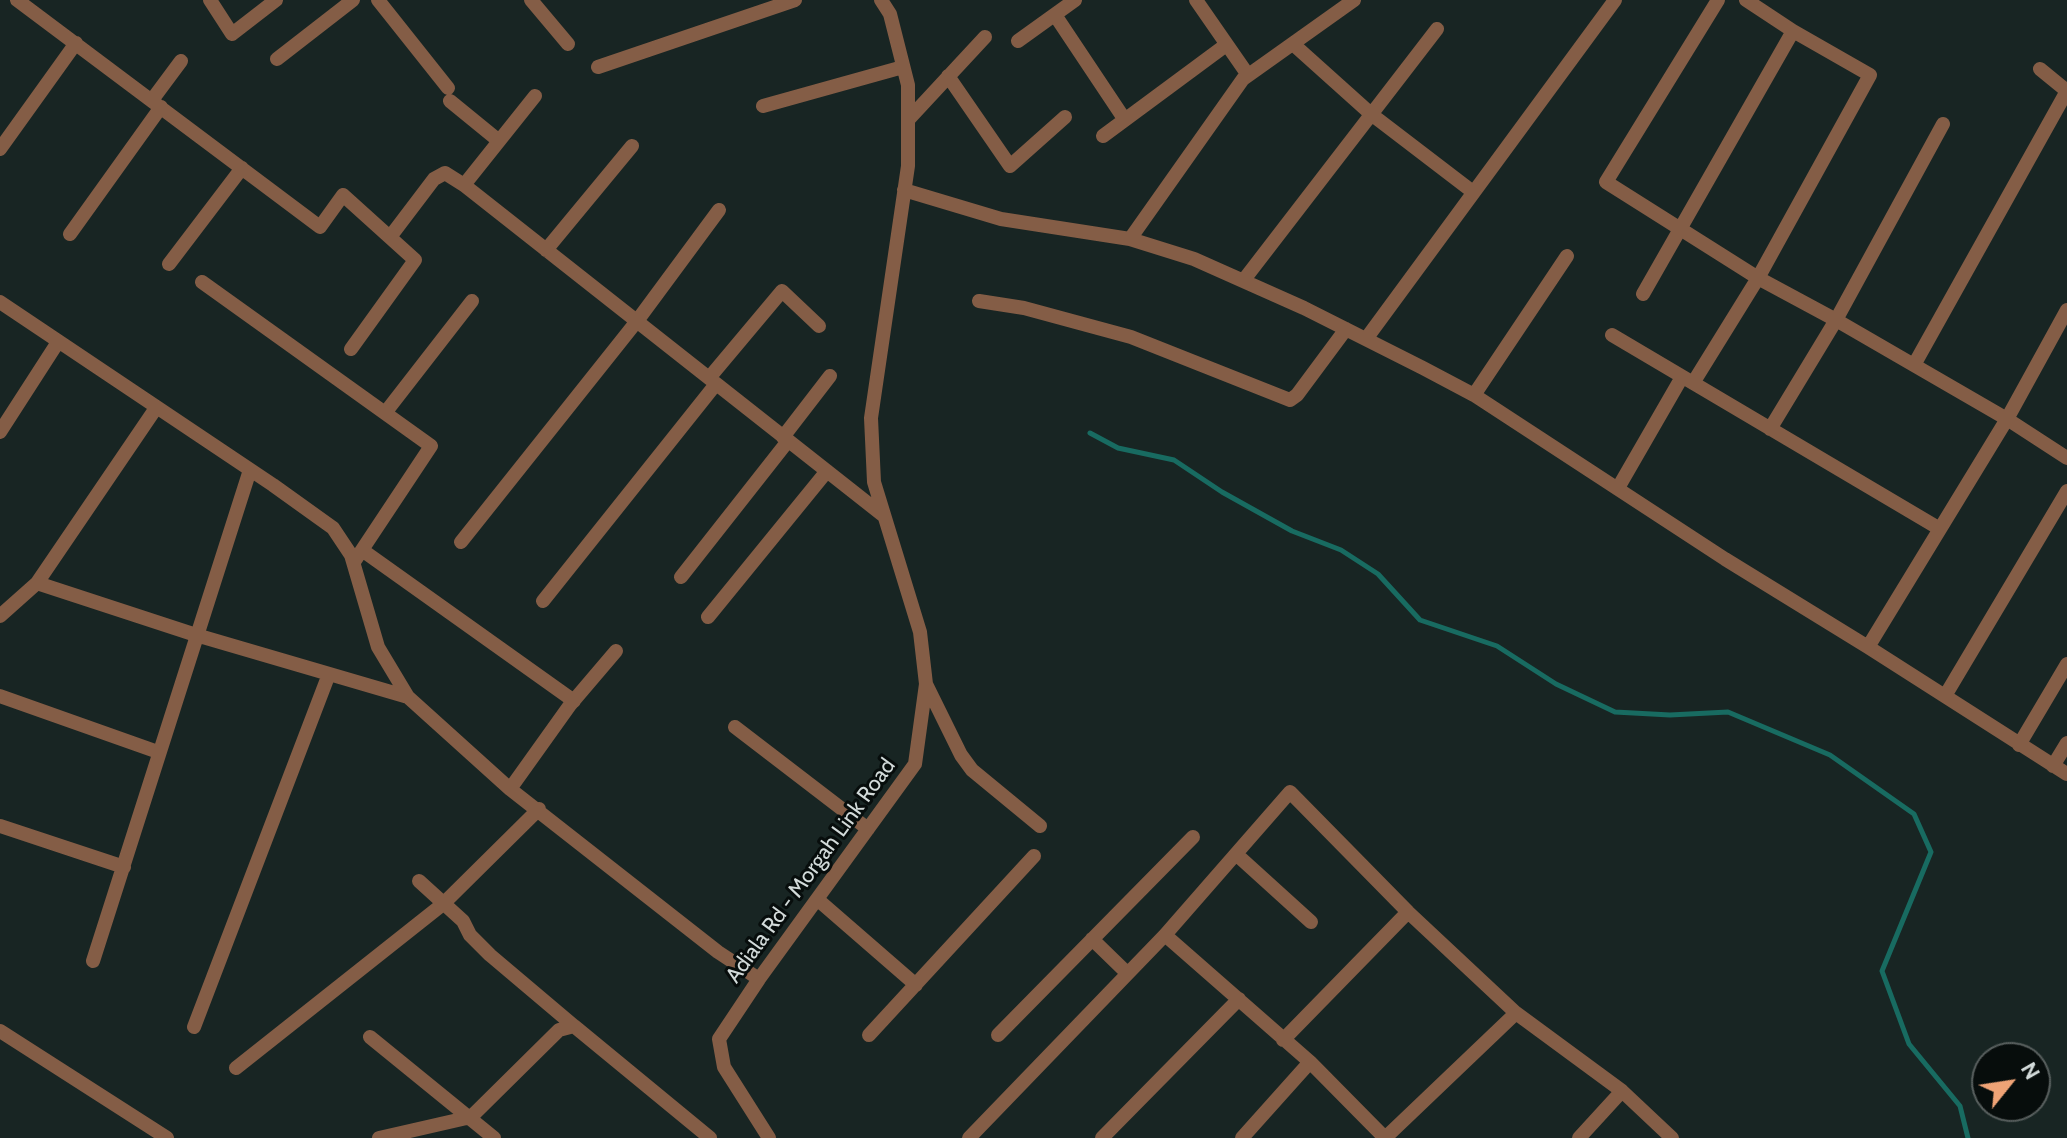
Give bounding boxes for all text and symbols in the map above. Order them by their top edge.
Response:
street label: Adiala Rd - Morgah Link Road [721,754,901,988]
north arrow [1971,1042,2051,1122]
text: N [2015,1057,2046,1084]

